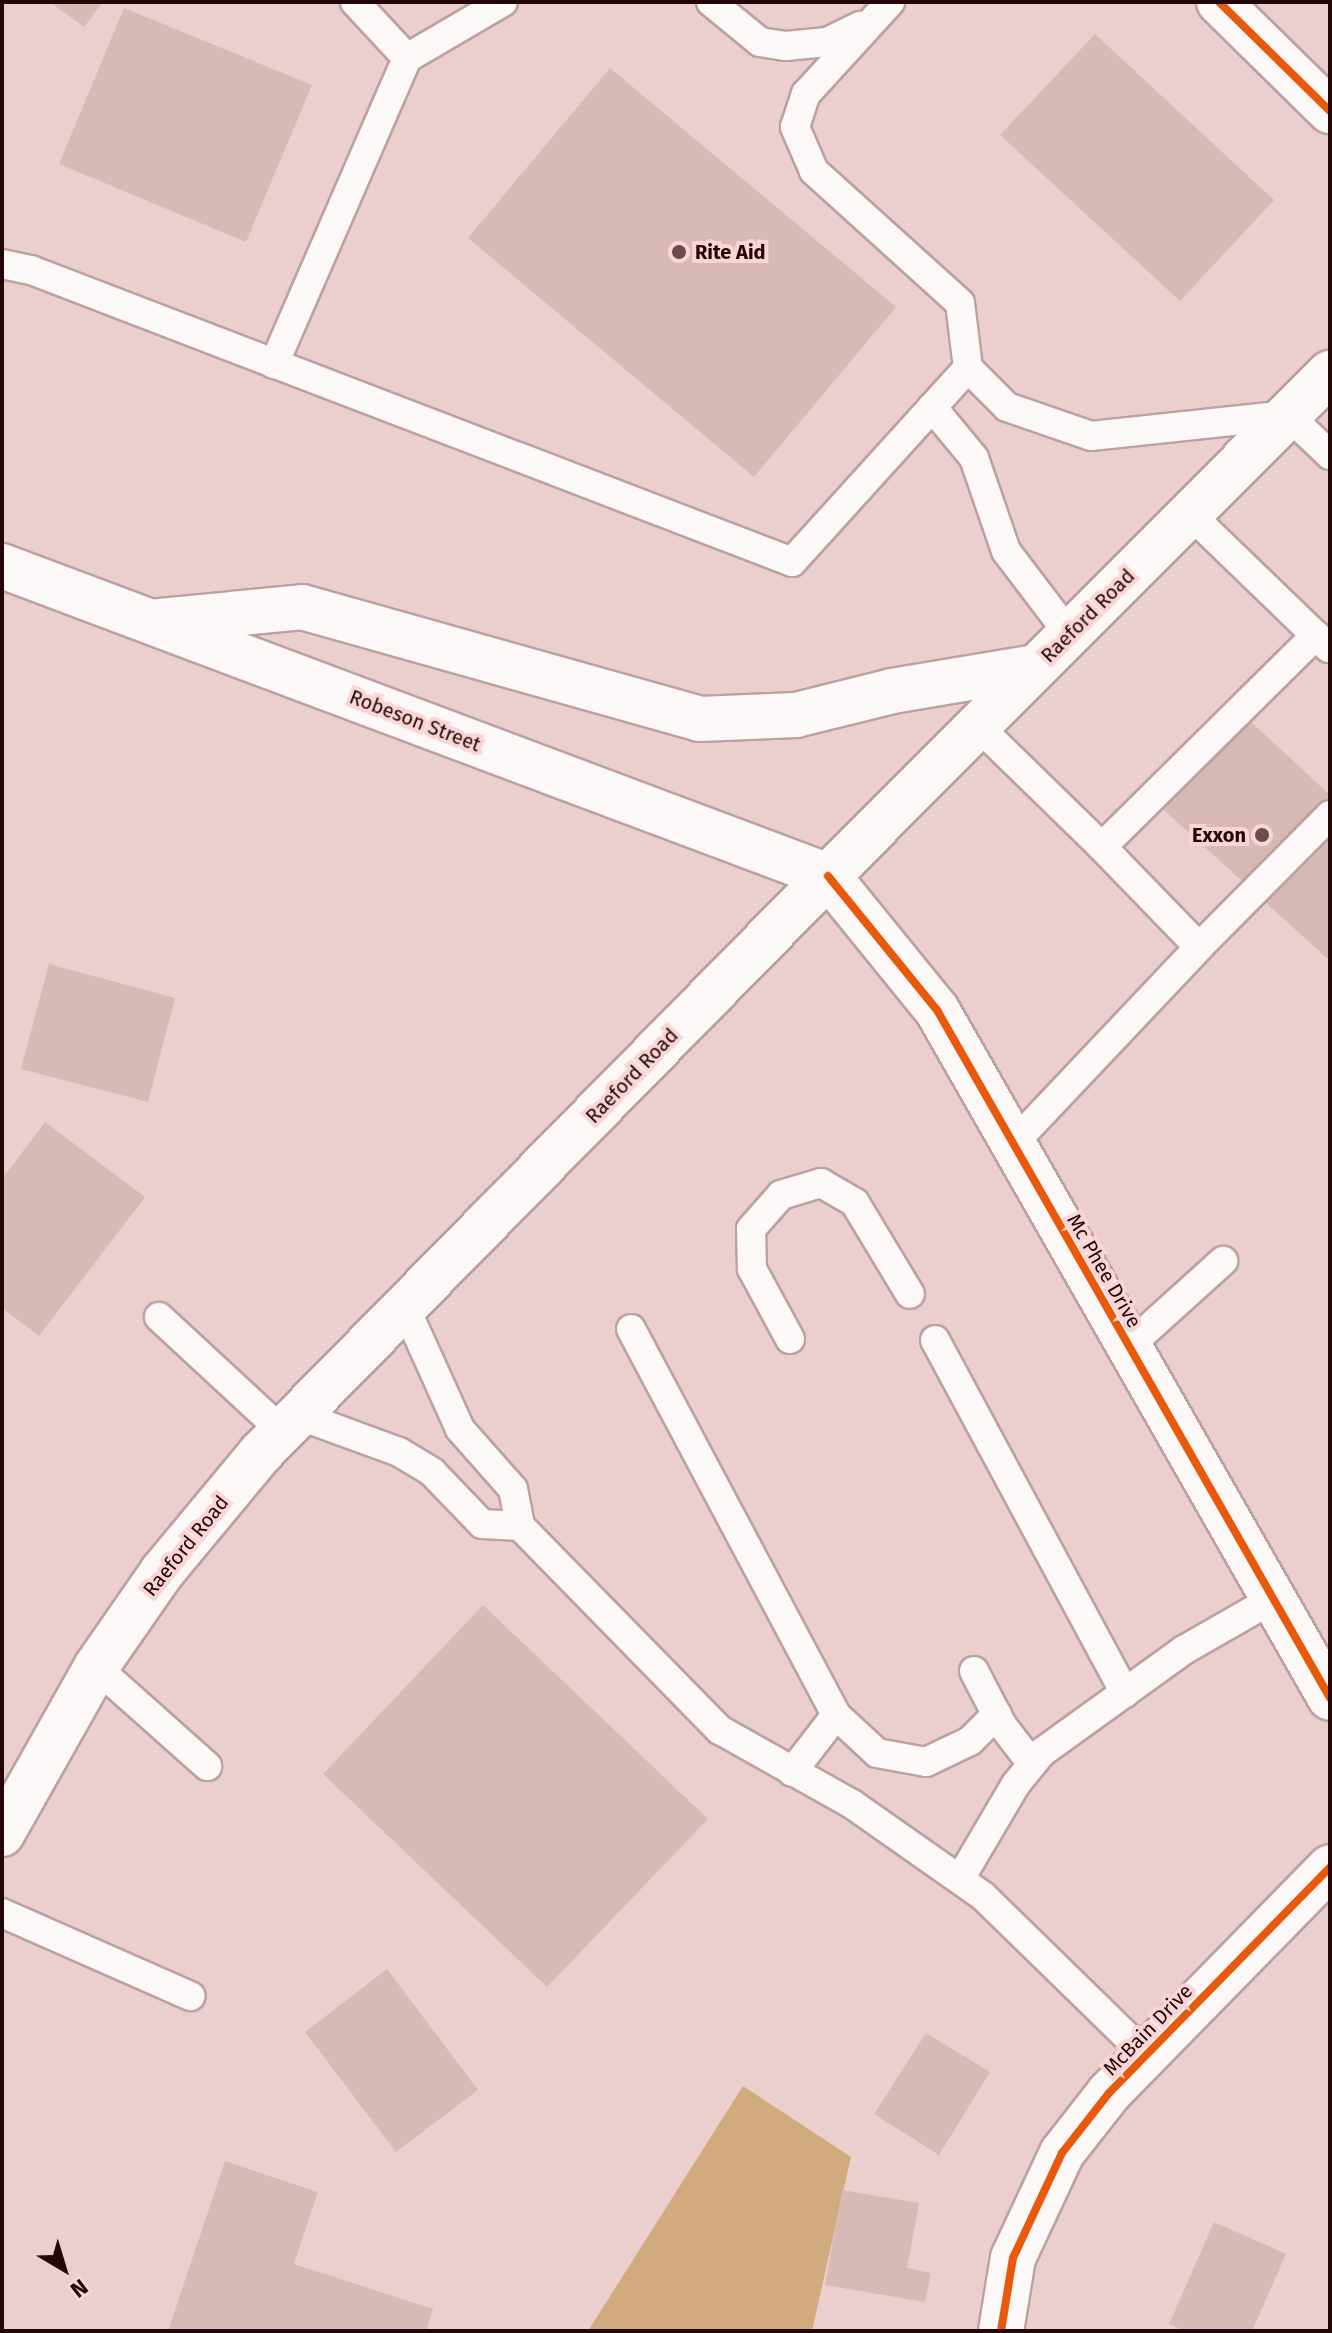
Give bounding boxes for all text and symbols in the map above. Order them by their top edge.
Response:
place label: Rite Aid [695,240,766,264]
marker: Rite Aid [670,243,688,261]
street label: Raeford Road [1036,564,1140,668]
street label: Robeson Street [346,685,484,757]
place label: Exxon [1192,823,1246,847]
marker: Exxon [1253,826,1271,844]
street label: Raeford Road [581,1024,683,1128]
street label: Mc Phee Drive [1062,1210,1146,1332]
street label: Raeford Road [138,1491,234,1601]
street label: McBain Drive [1098,1979,1198,2081]
north arrow [24,2229,104,2309]
text: N [65,2273,93,2303]

